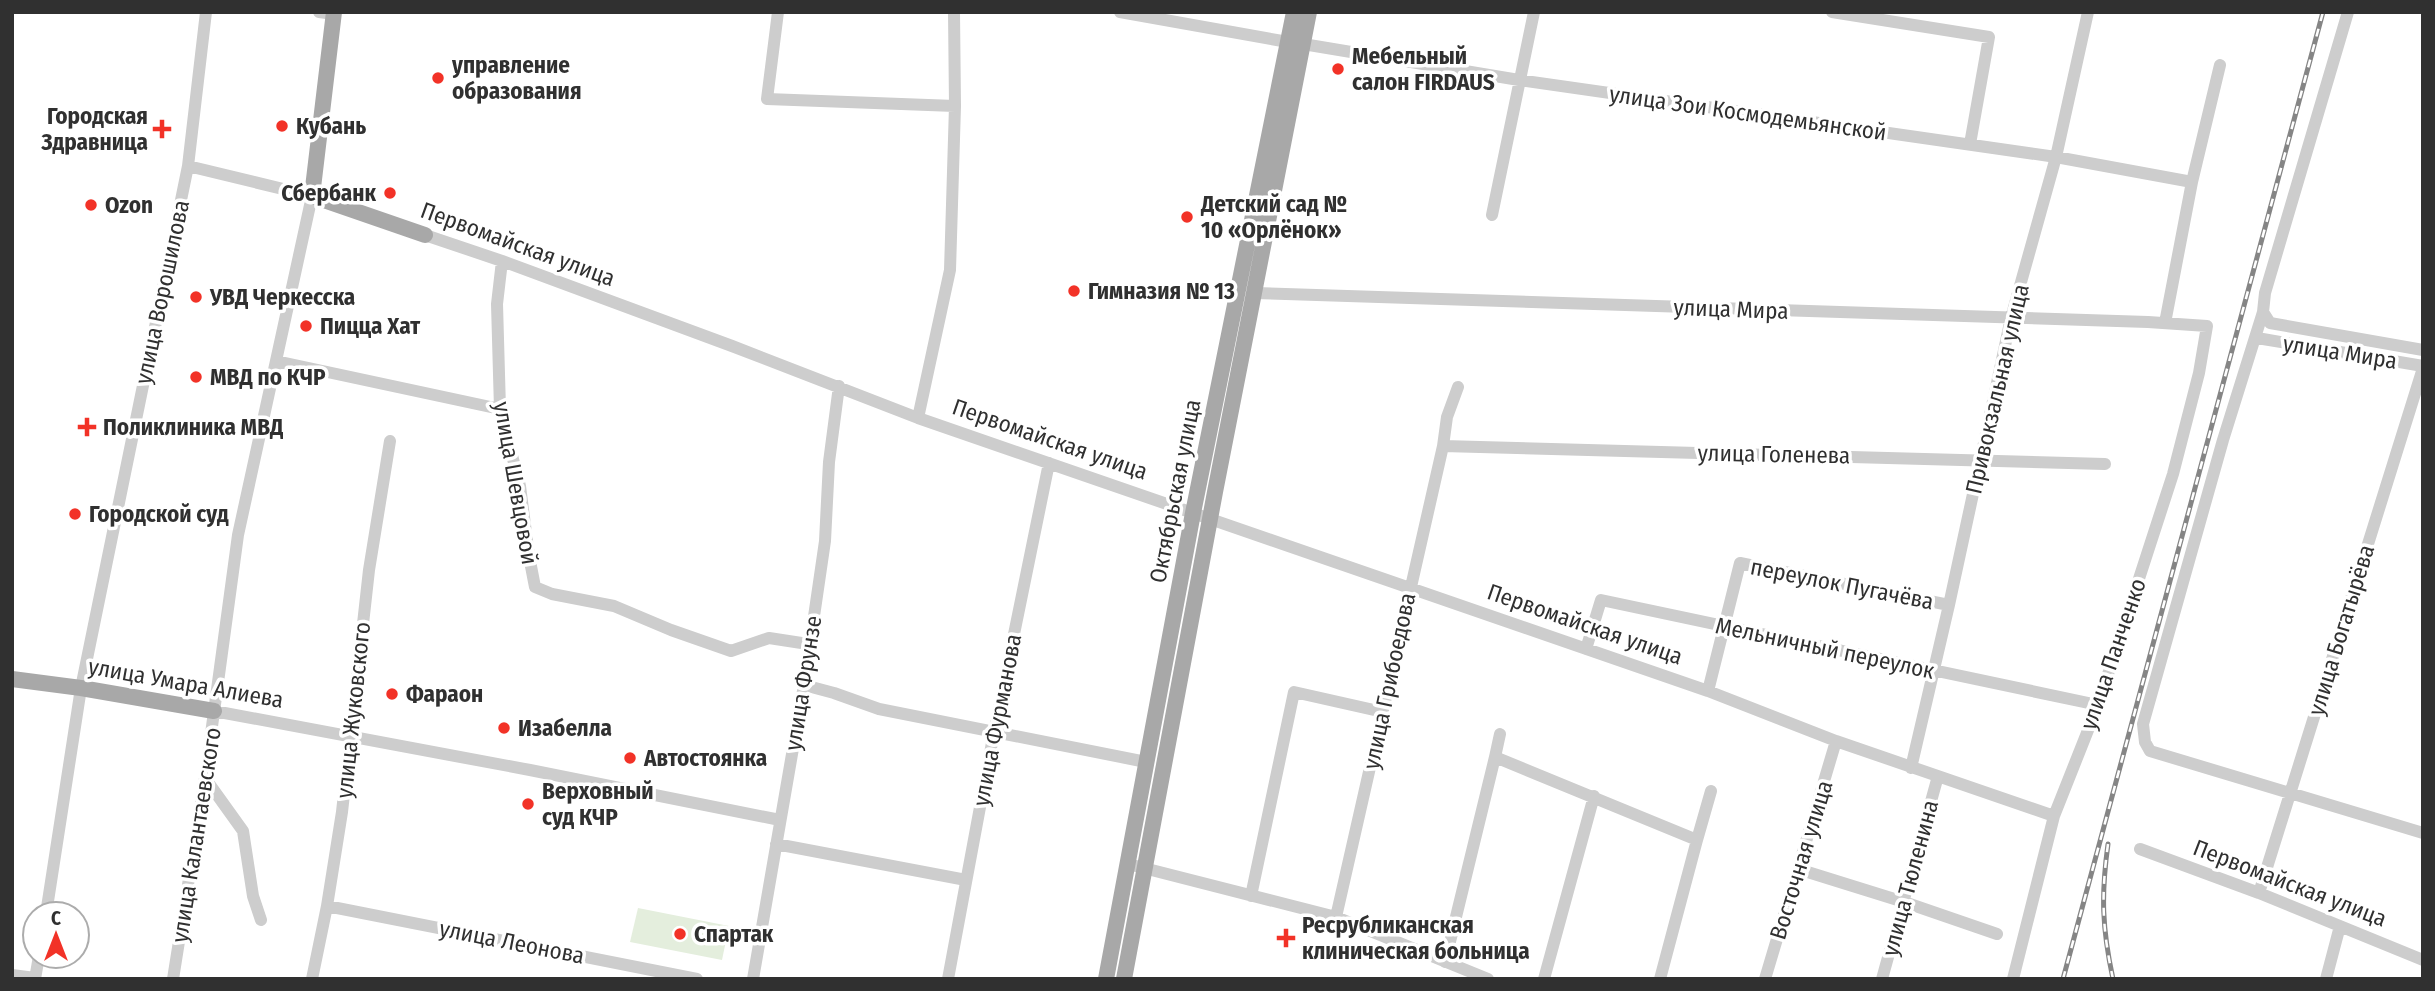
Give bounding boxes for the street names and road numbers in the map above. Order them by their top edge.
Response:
street label: улица Зои Космодемьянской [1608,80,1888,146]
street label: Первомайская улица [417,196,619,292]
street label: улица Ворошилова [129,197,195,387]
street label: Привокзальная улица [1959,281,2035,497]
street label: улица Мира [1673,293,1789,325]
street label: улица Мира [2281,329,2399,375]
street label: Первомайская улица [949,392,1151,486]
street label: Октябрьская улица [1143,397,1207,585]
street label: улица Шевцовой [488,399,544,567]
street label: улица Голенева [1697,439,1851,469]
street label: улица Богатырёва [2302,541,2380,719]
street label: переулок Пугачёва [1748,553,1936,615]
street label: улица Панченко [2074,575,2152,733]
street label: Первомайская улица [1484,577,1686,671]
street label: улица Грибоедова [1357,590,1421,772]
street label: Мельничный переулок [1713,611,1937,685]
street label: улица Фрунзе [779,614,827,752]
street label: улица Жуковского [330,620,376,800]
street label: улица Фурманова [967,632,1027,808]
street label: улица Умара Алиева [86,652,286,714]
street label: улица Калантаевского [165,725,227,945]
street label: Восточная улица [1764,777,1838,943]
street label: улица Тюленина [1876,797,1944,959]
street label: Первомайская улица [2189,833,2391,933]
street label: улица Леонова [437,914,587,970]

